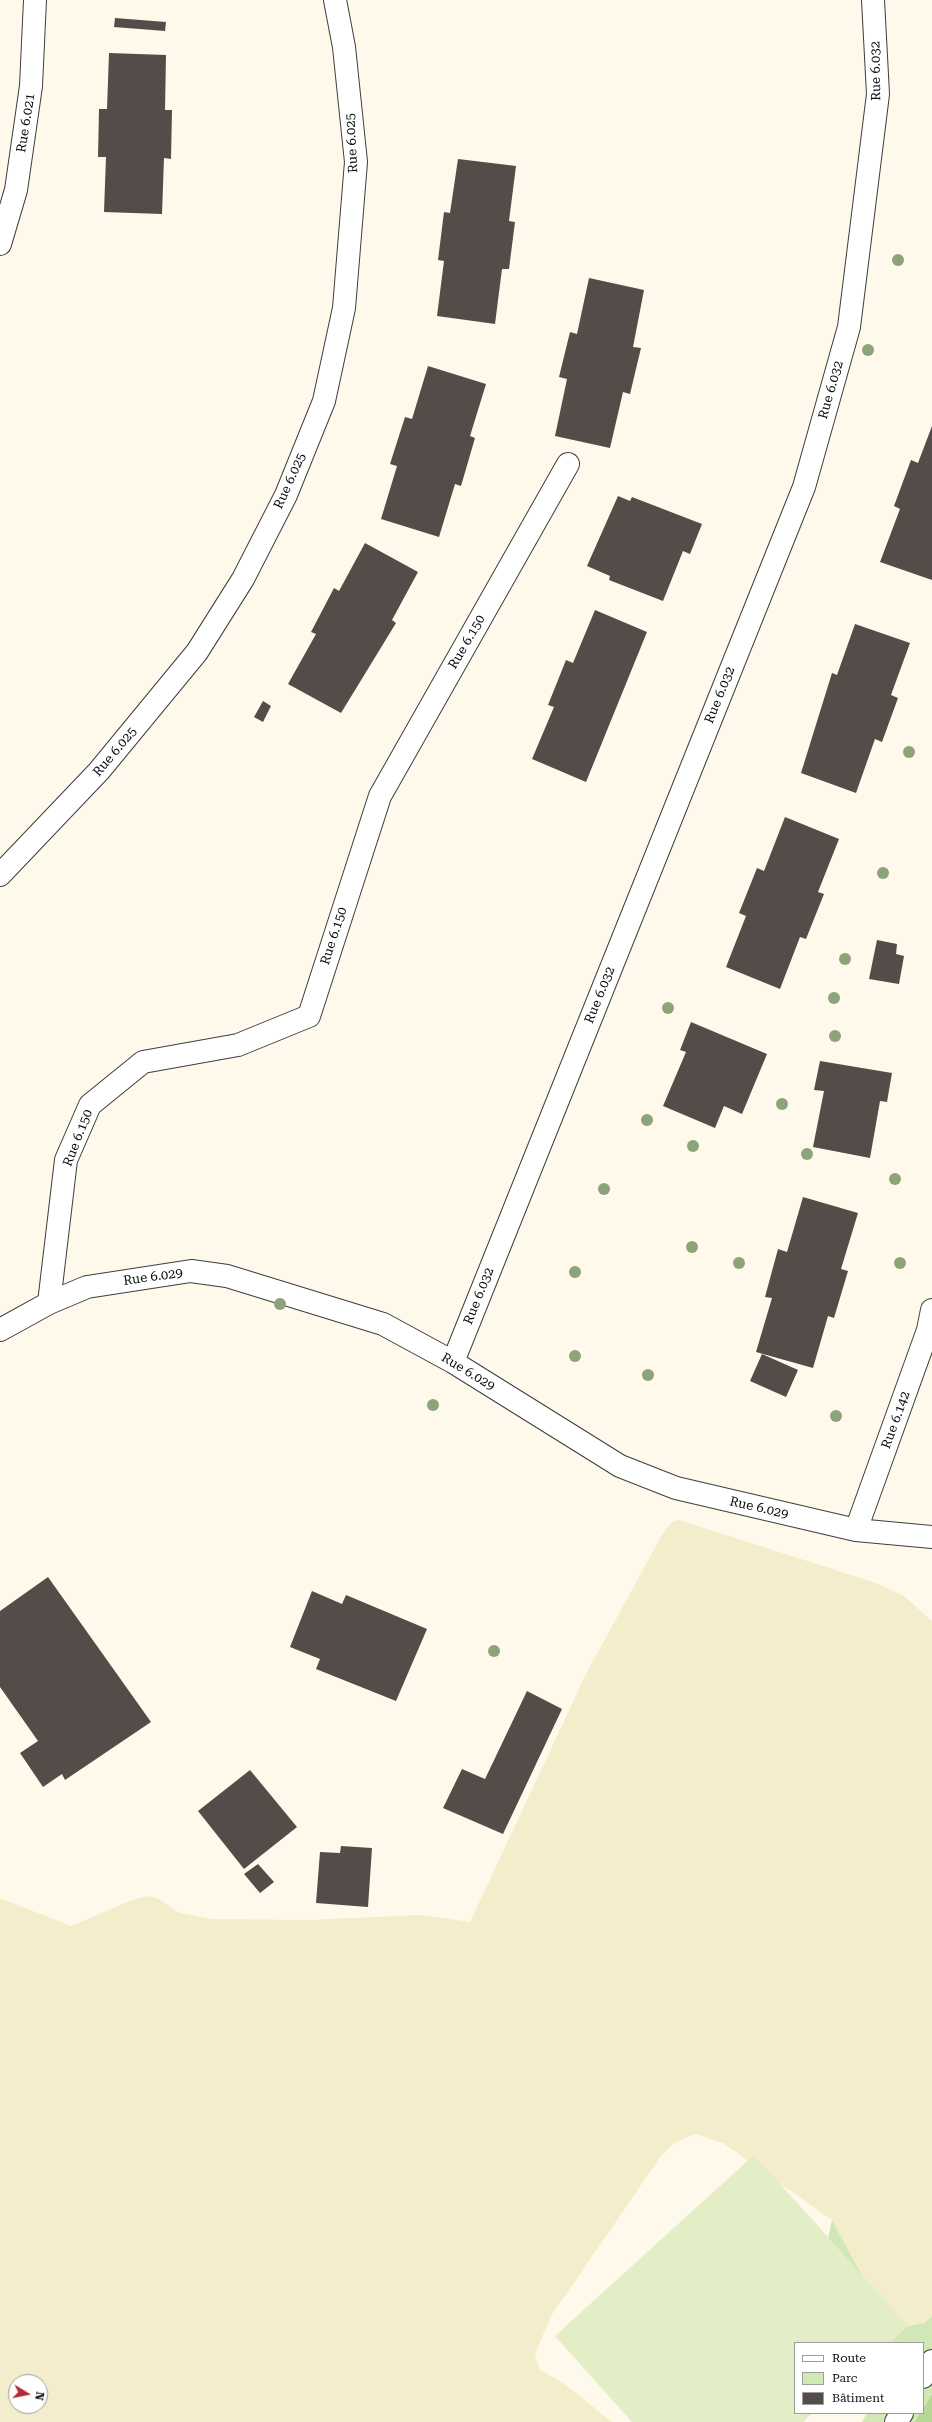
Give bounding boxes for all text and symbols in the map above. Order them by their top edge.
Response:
street label: Rue 6.032 [868,41,884,101]
street label: Rue 6.021 [14,92,38,154]
street label: Rue 6.025 [343,113,361,173]
street label: Rue 6.032 [815,359,847,421]
street label: Rue 6.025 [271,451,309,511]
street label: Rue 6.150 [445,612,489,672]
street label: Rue 6.032 [702,664,738,726]
street label: Rue 6.025 [90,724,140,780]
street label: Rue 6.150 [317,905,351,967]
street label: Rue 6.032 [582,964,618,1026]
street label: Rue 6.150 [60,1107,96,1169]
street label: Rue 6.029 [122,1265,184,1289]
street label: Rue 6.032 [461,1265,497,1327]
street label: Rue 6.029 [438,1350,498,1394]
street label: Rue 6.142 [878,1389,914,1451]
street label: Rue 6.029 [728,1494,790,1522]
legend [794,2342,924,2414]
text: Route [832,2351,866,2365]
text: Parc [832,2371,857,2385]
north arrow [8,2374,48,2414]
text: N [32,2391,46,2401]
text: Bâtiment [832,2391,884,2405]

